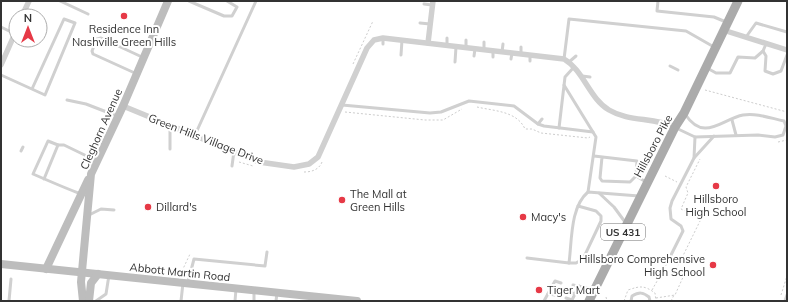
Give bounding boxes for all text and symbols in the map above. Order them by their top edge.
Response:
north arrow [8,8,48,48]
text: N [24,11,32,25]
marker: Residence Inn Nashville Green Hills [119,11,129,21]
place label: Residence Inn Nashville Green Hills [72,22,176,49]
street label: Cleghorn Avenue [77,86,125,172]
street label: Green Hills Village Drive [147,111,265,167]
street label: Hillsboro Pike [631,112,675,180]
marker: Hillsboro High School [711,181,721,191]
place label: The Mall at Green Hills [350,187,407,214]
place label: Hillsboro High School [686,192,746,219]
marker: The Mall at Green Hills [337,195,347,205]
place label: Dillard's [156,200,197,214]
marker: Dillard's [143,202,153,212]
place label: Macy's [531,210,566,224]
marker: Macy's [518,212,528,222]
road number: US 431 [601,224,645,240]
place label: Hillsboro Comprehensive High School [579,252,705,279]
street label: Abbott Martin Road [129,260,231,284]
marker: Hillsboro Comprehensive High School [708,260,718,270]
place label: Tiger Mart [547,283,600,297]
marker: Tiger Mart [534,285,544,295]

